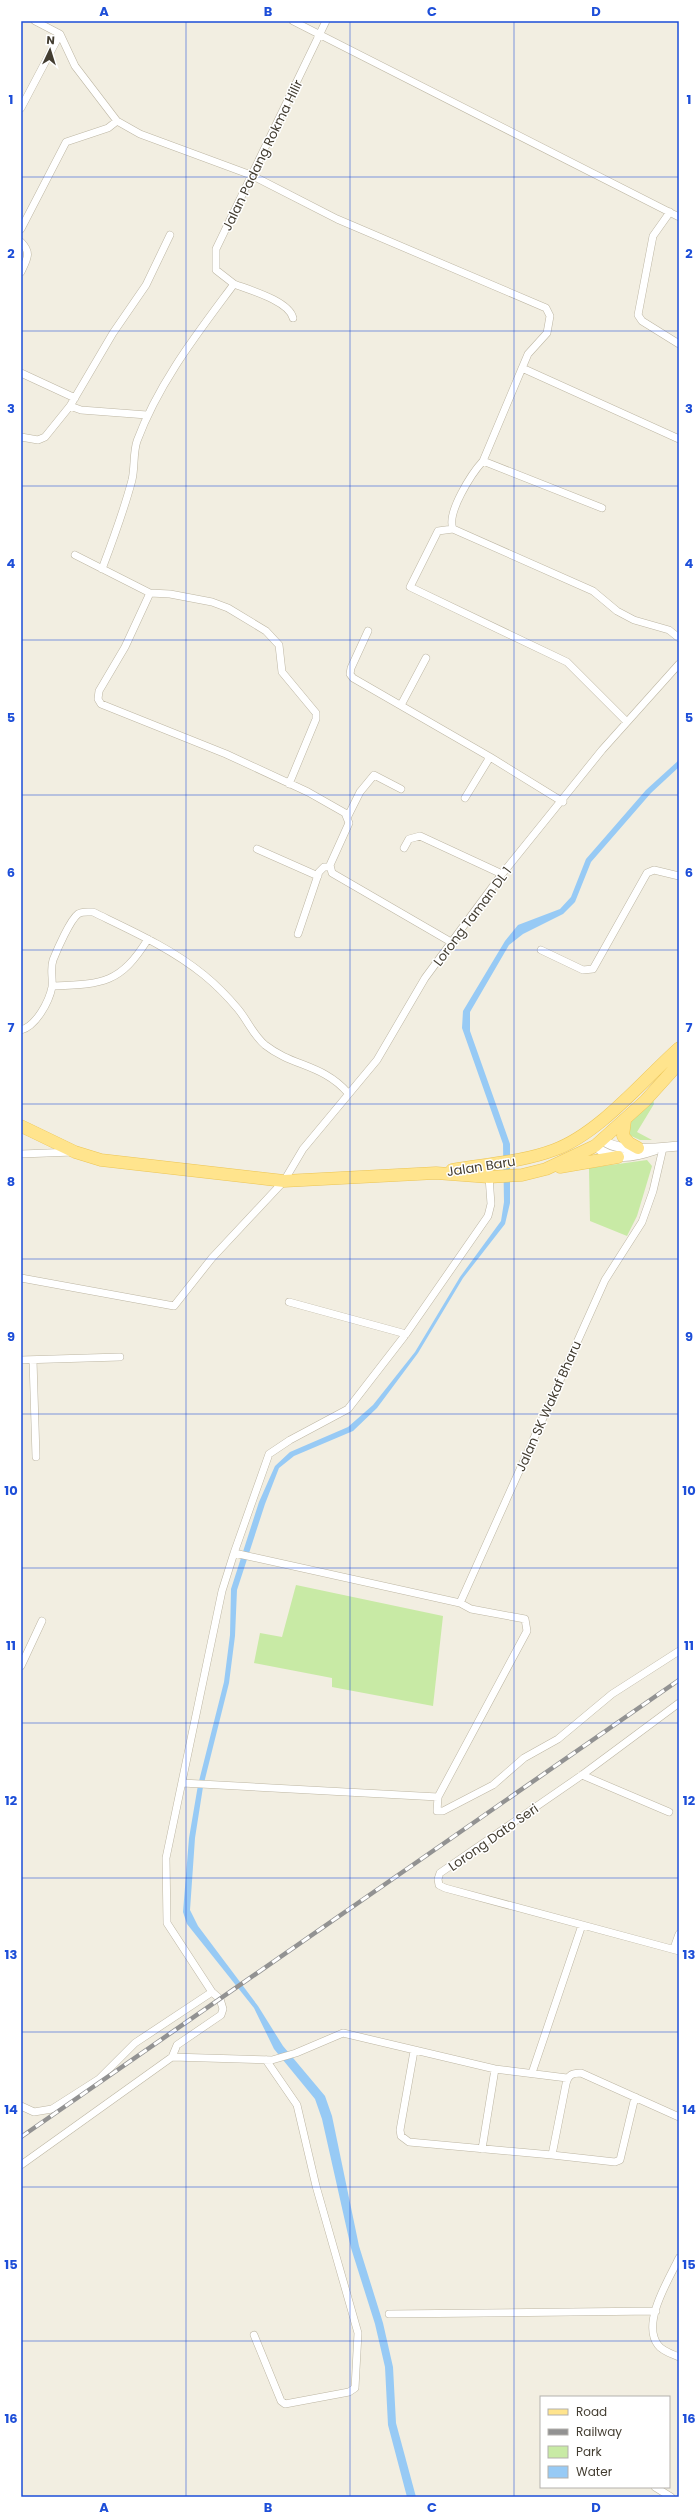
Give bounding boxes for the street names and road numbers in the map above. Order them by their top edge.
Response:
street label: Jalan Padang Rokma Hilir [218,76,307,234]
street label: Lorong Taman DL 1 [429,863,516,970]
street label: Jalan Baru [445,1152,517,1181]
street label: Jalan SK Wakaf Bharu [511,1338,586,1475]
street label: Lorong Dato Seri [444,1799,542,1876]

